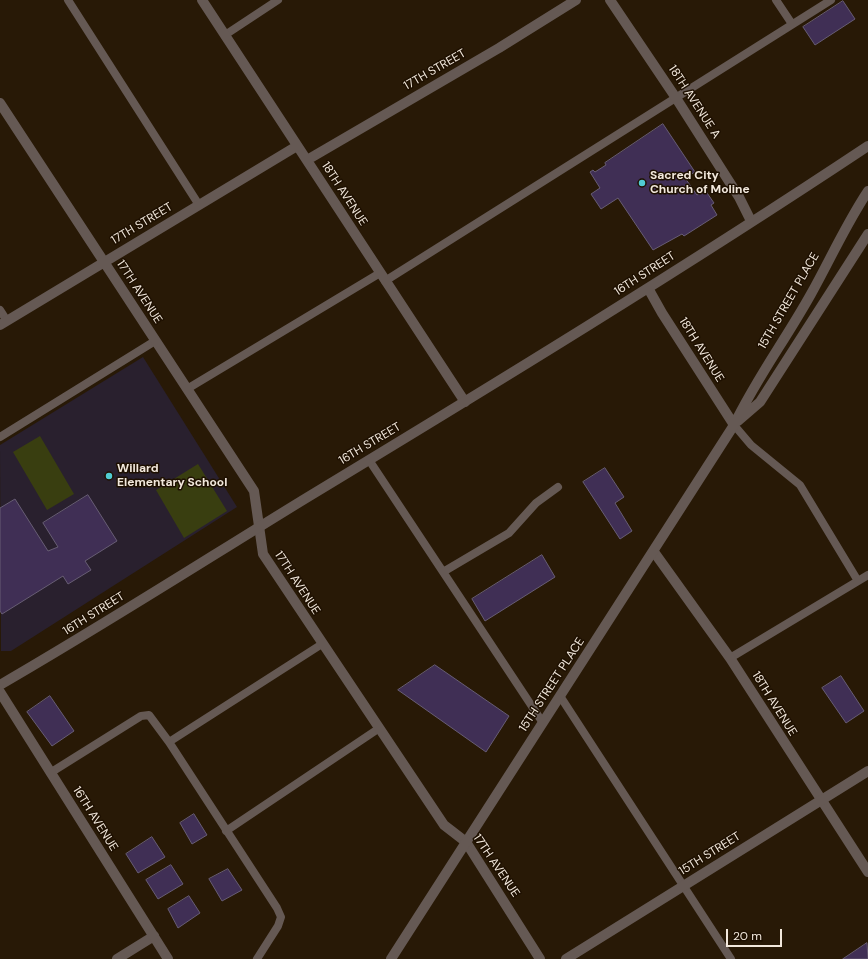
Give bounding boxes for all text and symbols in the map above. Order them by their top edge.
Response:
street label: 17TH STREET [401,46,469,94]
street label: 18TH AVENUE A [665,63,723,141]
street label: 18TH AVENUE [318,159,370,229]
place label: Sacred City Church of Moline [650,169,750,197]
marker: Sacred City Church of Moline [637,178,647,188]
street label: 17TH STREET [109,200,175,248]
street label: 16TH STREET [612,249,678,299]
street label: 15TH STREET PLACE [755,250,823,352]
street label: 17TH AVENUE [113,258,165,326]
street label: 18TH AVENUE [675,315,727,385]
street label: 16TH STREET [336,420,404,468]
place label: Willard Elementary School [117,462,227,490]
marker: Willard Elementary School [104,471,114,481]
street label: 17TH AVENUE [271,549,323,617]
street label: 16TH STREET [61,589,127,639]
street label: 15TH STREET PLACE [516,635,588,735]
street label: 18TH AVENUE [748,669,800,739]
street label: 16TH AVENUE [69,784,121,854]
street label: 15TH STREET [677,829,743,879]
street label: 17TH AVENUE [470,832,522,900]
scale bar [728,921,784,947]
text: 20 m [733,928,762,944]

